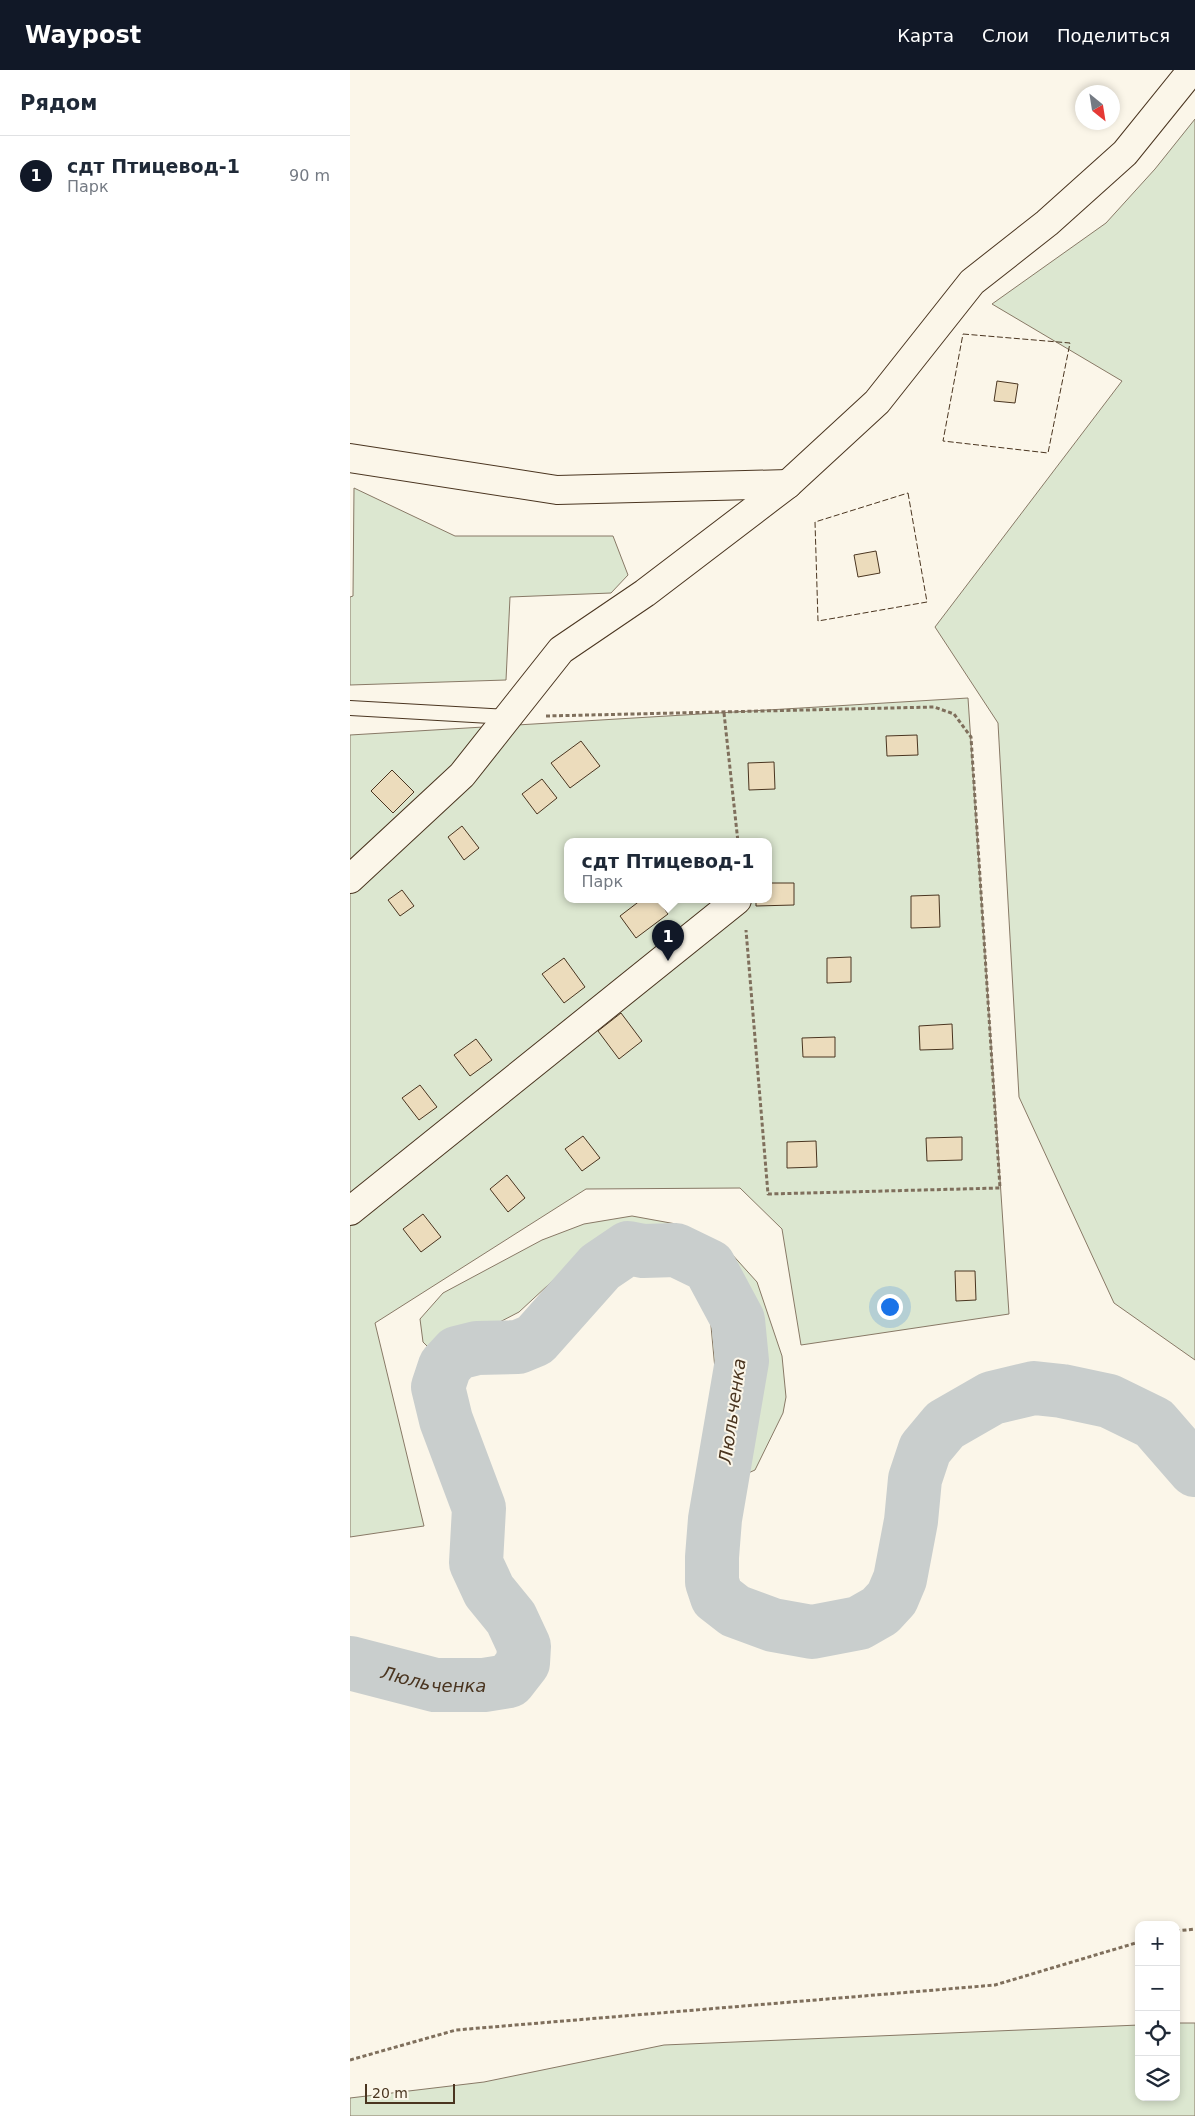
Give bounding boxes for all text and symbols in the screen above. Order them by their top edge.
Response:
text: Waypost [25,21,141,49]
text: Карта [897,25,954,46]
text: Слои [982,25,1029,46]
text: Поделиться [1057,25,1170,46]
north arrow [1075,85,1120,130]
text: Рядом [20,91,97,115]
text: сдт Птицевод-1 [67,155,240,177]
text: 1 [30,166,42,185]
text: 90 m [289,166,330,185]
text: Парк [67,177,109,196]
popup [564,838,772,903]
text: сдт Птицевод-1 [582,850,754,872]
text: Парк [582,872,623,891]
pin: 1 [652,920,684,961]
your location [877,1294,903,1320]
water label: Люльченка [714,1357,750,1466]
water label: Люльченка [378,1661,486,1696]
map controls [1135,1921,1180,2101]
button: + [1135,1921,1180,1966]
button: − [1135,1966,1180,2011]
button: locate [1135,2011,1180,2056]
button: layers [1135,2056,1180,2101]
scale bar [365,2081,455,2104]
text: 20 m [372,2085,408,2101]

